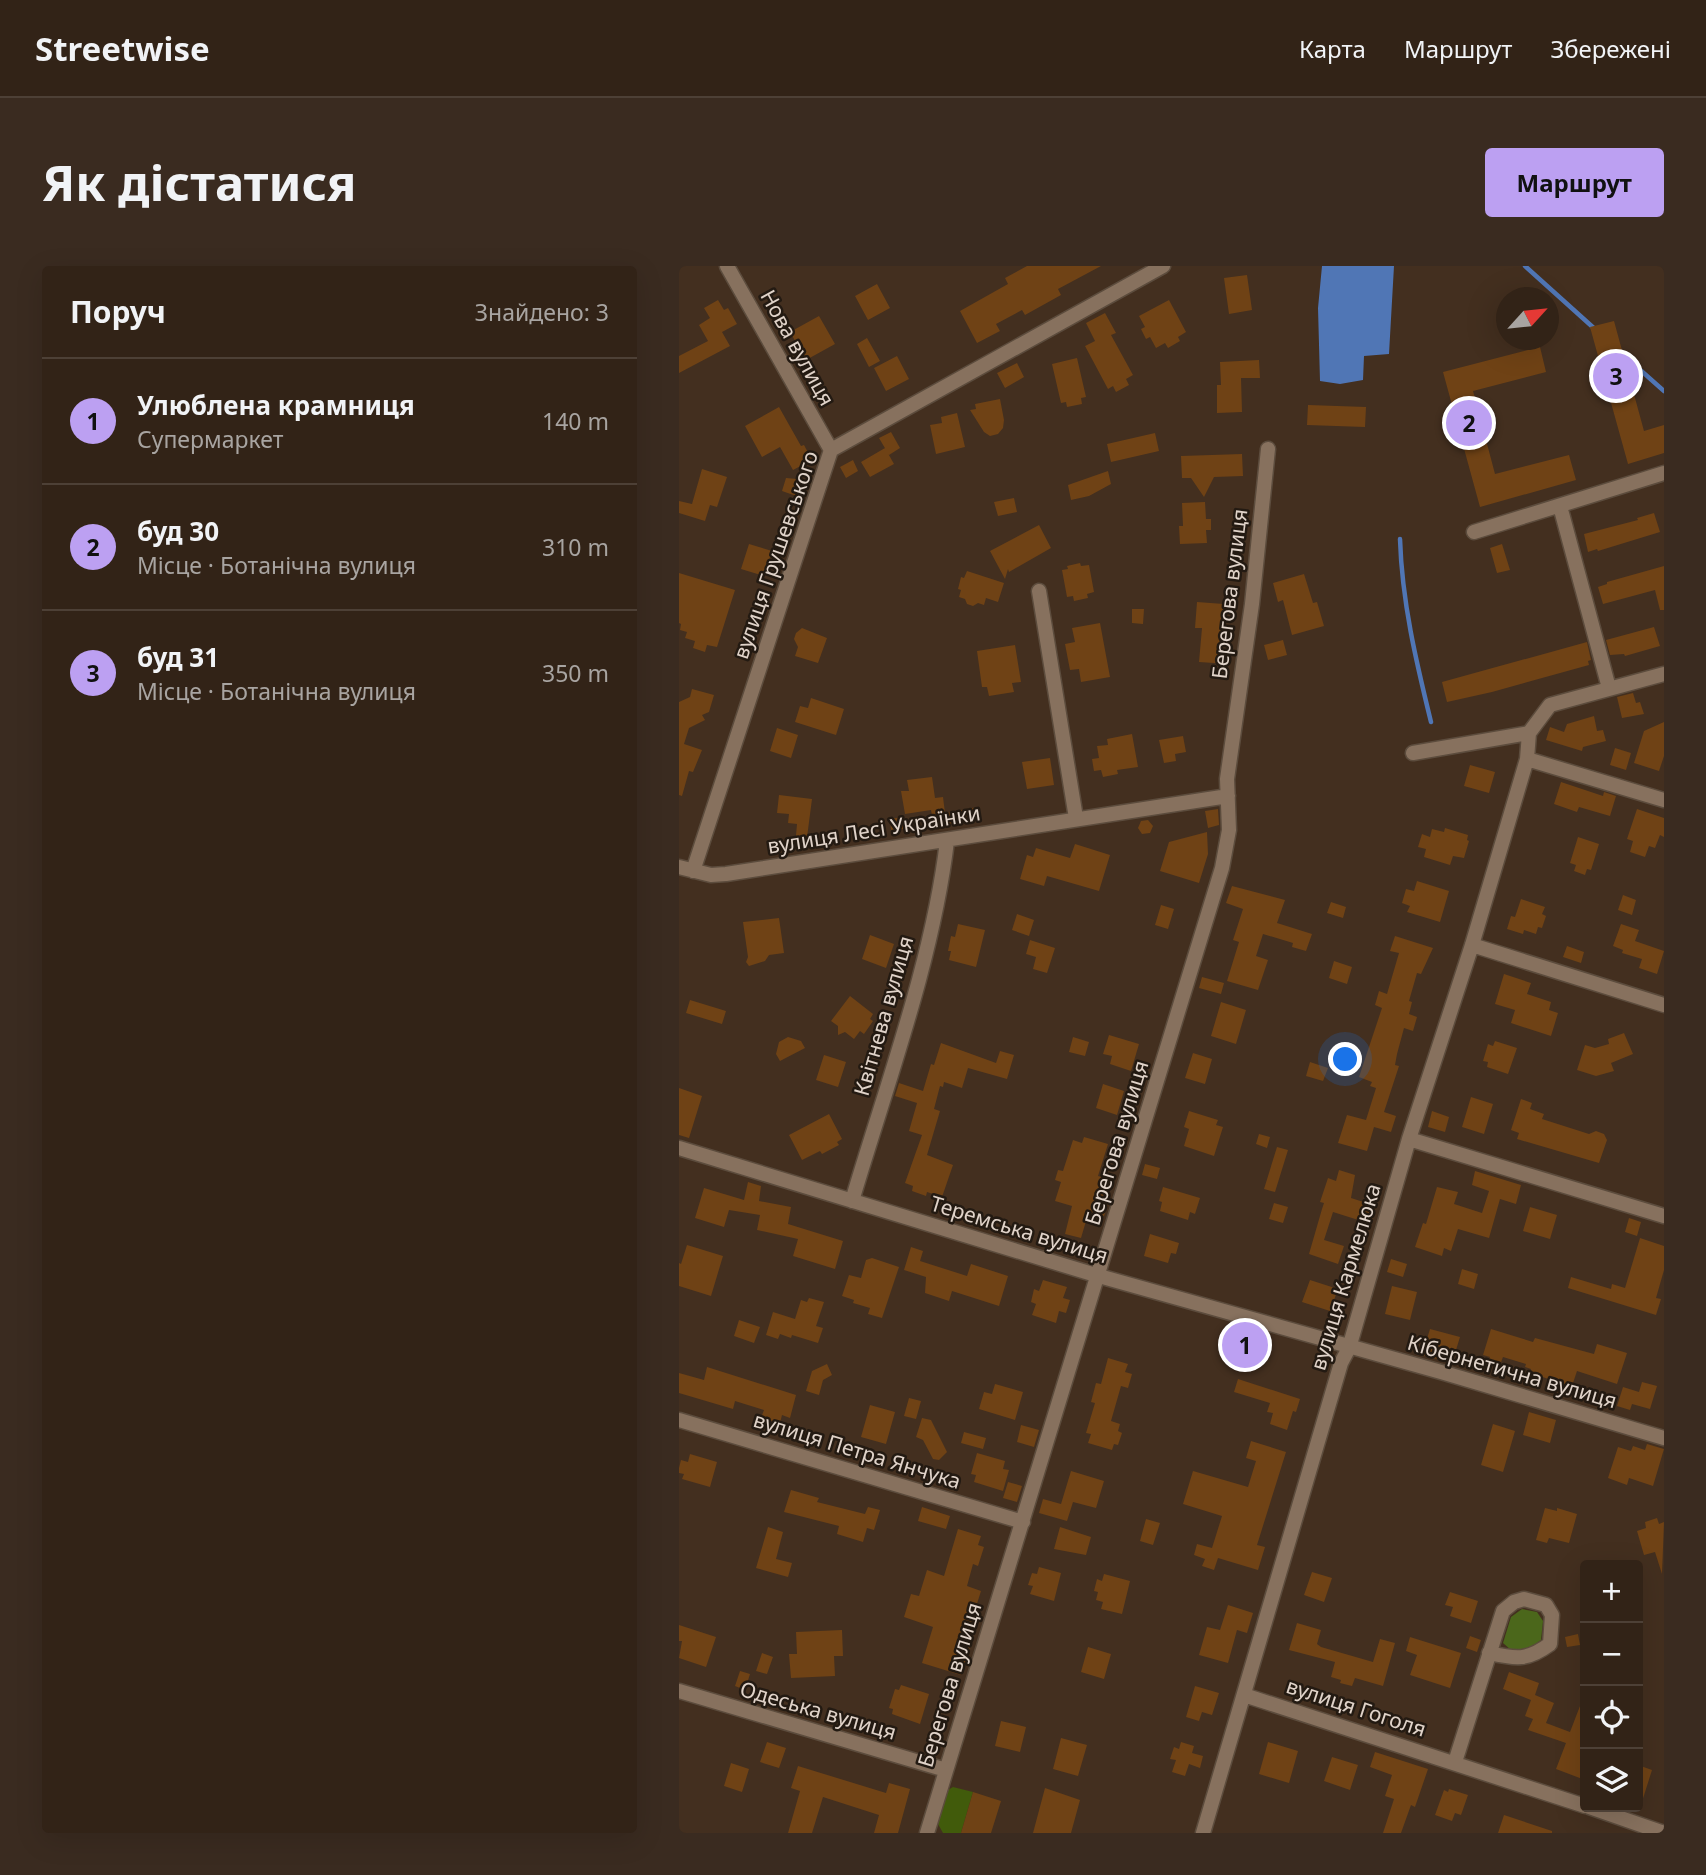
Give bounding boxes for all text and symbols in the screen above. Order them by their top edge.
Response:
text: Streetwise [35,26,210,71]
text: Карта [1299,32,1366,65]
text: Маршрут [1404,32,1512,65]
text: Збережені [1550,32,1671,65]
button: Маршрут [1485,148,1664,217]
text: Як дістатися [42,149,356,215]
street label: Нова вулиця [754,284,841,411]
north arrow [1496,287,1559,350]
text: Поруч [70,291,166,332]
text: Знайдено: 3 [475,296,609,328]
pin: 3 [1593,350,1639,402]
text: Улюблена крамниця [137,387,415,423]
pin: 2 [1446,397,1492,449]
text: 1 [86,405,100,437]
text: 140 m [542,405,609,437]
text: Супермаркет [137,423,283,455]
street label: вулиця Грушевського [726,447,824,663]
street label: Берегова вулиця [1205,507,1253,680]
text: буд 30 [137,513,219,549]
text: 2 [86,531,100,563]
text: 310 m [542,531,609,563]
text: Місце · Ботанічна вулиця [137,549,416,581]
text: буд 31 [137,639,219,675]
text: 3 [86,657,100,689]
text: 350 m [542,657,609,689]
text: Місце · Ботанічна вулиця [137,675,416,707]
street label: вулиця Лесі Українки [765,798,982,860]
street label: Квітнева вулиця [847,932,919,1099]
your location [1328,1042,1362,1076]
street label: Берегова вулиця [1078,1057,1154,1228]
street label: вулиця Кармелюка [1303,1180,1387,1373]
street label: Теремська вулиця [927,1189,1111,1269]
pin: 1 [1222,1319,1268,1371]
street label: Кібернетична вулиця [1404,1328,1620,1414]
street label: вулиця Петра Янчука [750,1405,964,1495]
map controls [1580,1560,1643,1812]
button: + [1580,1560,1643,1623]
street label: Берегова вулиця [911,1599,987,1770]
button: − [1580,1623,1643,1686]
street label: вулиця Гоголя [1283,1671,1430,1743]
street label: Одеська вулиця [737,1674,900,1746]
button: locate [1580,1686,1643,1749]
button: layers [1580,1749,1643,1812]

